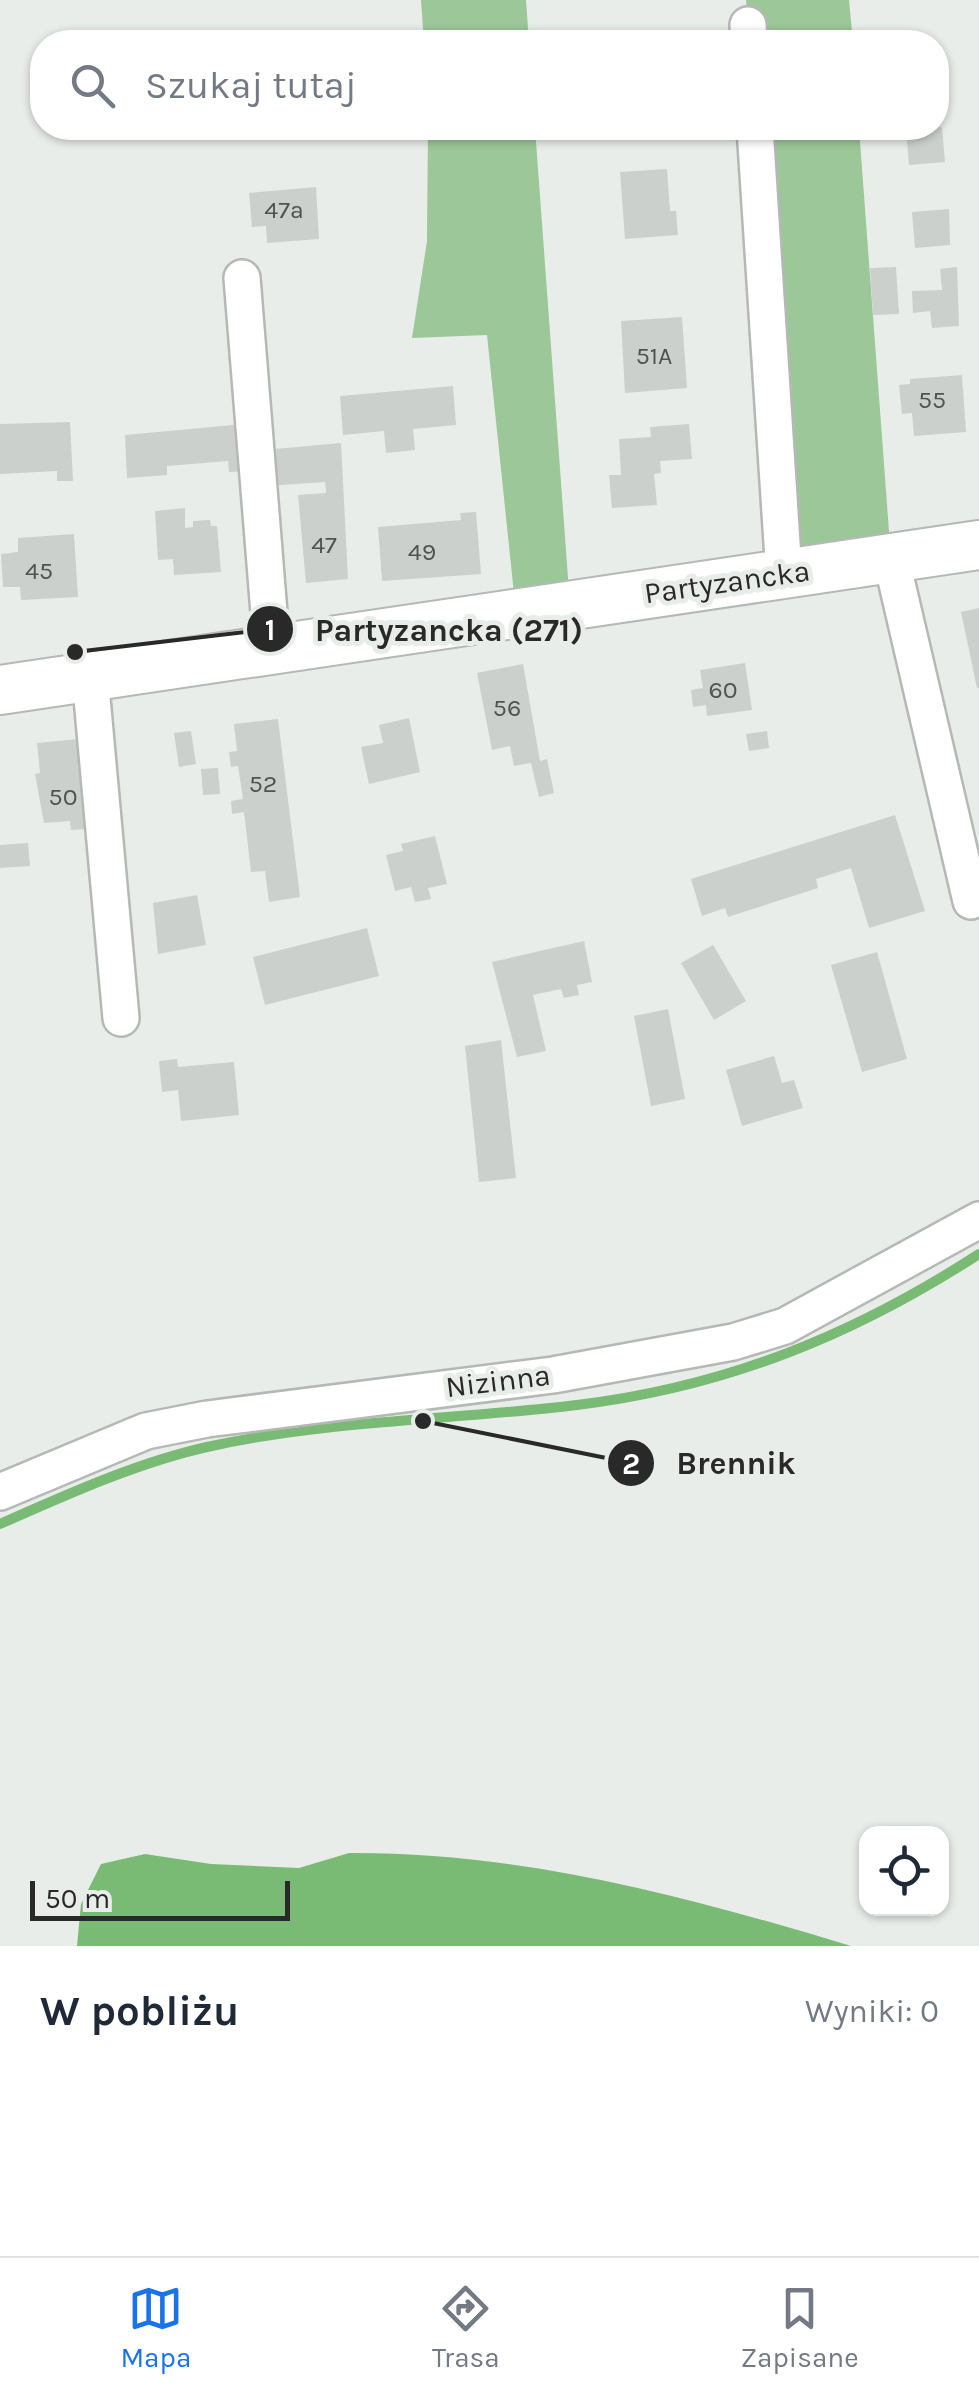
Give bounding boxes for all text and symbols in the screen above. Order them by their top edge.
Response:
search box [30,30,949,140]
icon: search [65,58,120,113]
text: Szukaj tutaj [145,63,357,108]
house number: 47a [264,195,304,224]
house number: 51A [636,341,672,370]
house number: 55 [918,385,946,414]
house number: 47 [311,530,337,559]
house number: 49 [408,537,436,566]
street label: Partyzancka [642,553,812,611]
house number: 45 [25,556,53,585]
callout: Partyzancka (271) [245,598,604,660]
text: 1 [265,612,275,648]
text: Partyzancka (271) [315,612,583,649]
house number: 60 [708,675,738,704]
house number: 56 [493,693,521,722]
house number: 52 [249,769,277,798]
house number: 50 [49,782,77,811]
street label: Nizinna [444,1357,552,1405]
callout: Brennik [606,1432,815,1494]
text: Brennik [676,1445,796,1482]
text: 2 [622,1446,640,1482]
map controls [859,1826,949,1916]
button: locate [859,1826,949,1916]
scale bar [30,1876,290,1920]
text: 50 m [45,1882,110,1915]
text: W pobliżu [40,1986,239,2036]
text: Wyniki: 0 [805,1993,939,2030]
tab: Mapa [120,2281,191,2374]
tab: Trasa [432,2281,500,2374]
tab: Zapisane [741,2281,859,2374]

